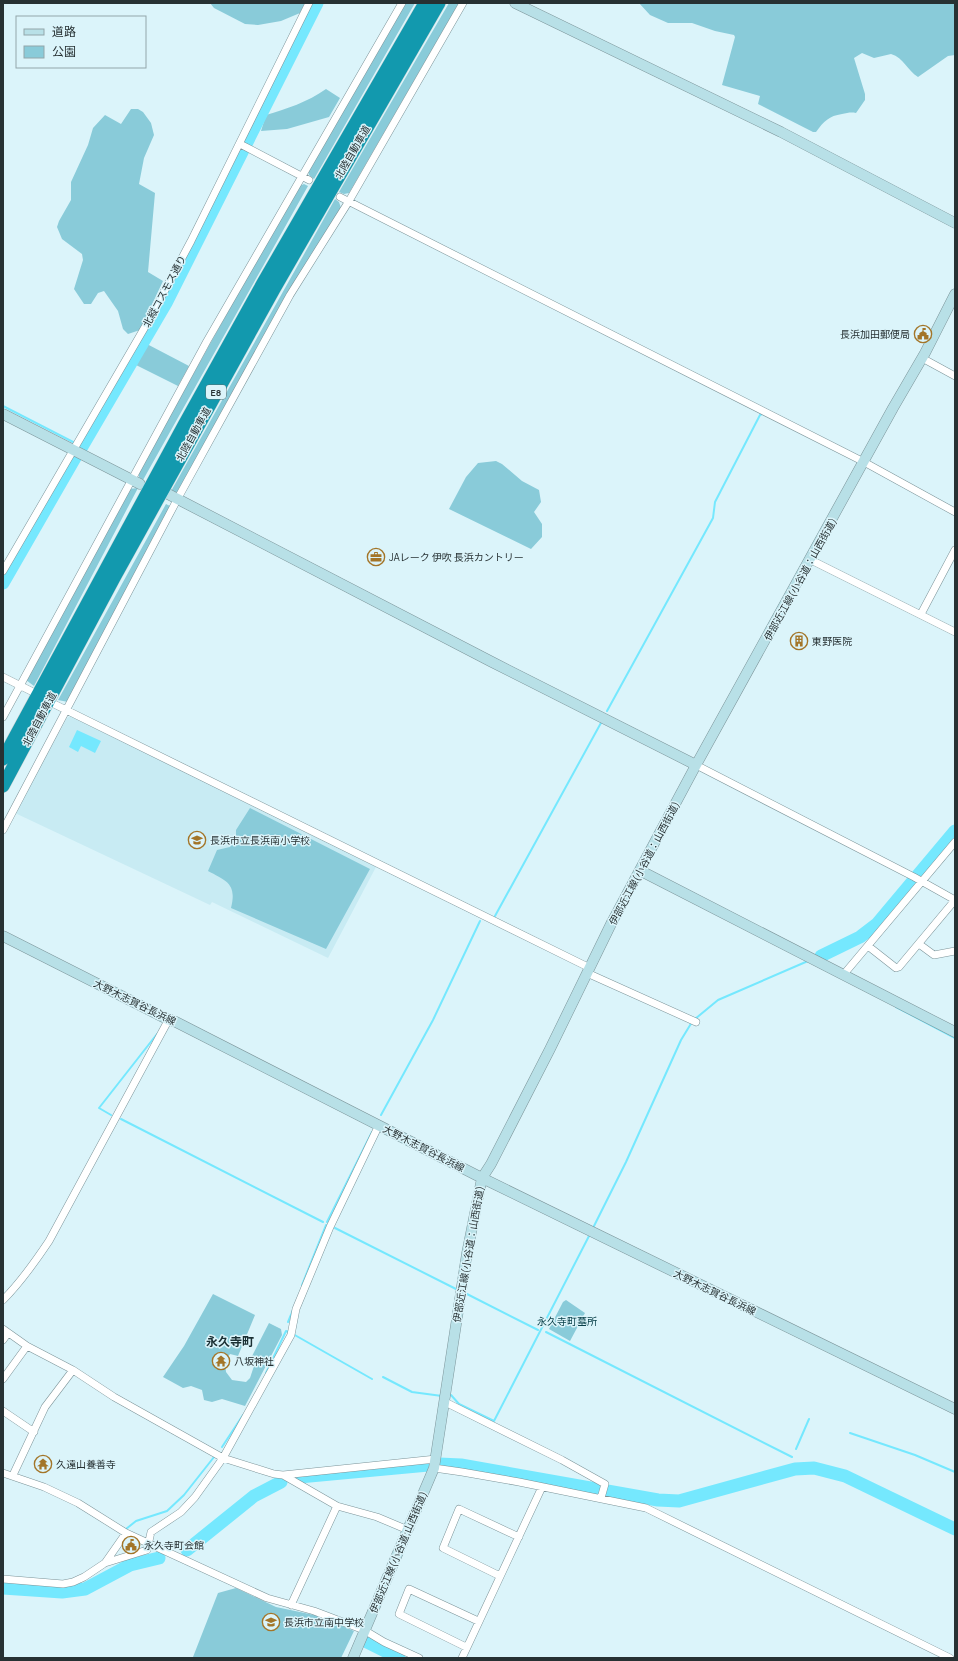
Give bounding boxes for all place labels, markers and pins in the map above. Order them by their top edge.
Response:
public building icon: 長浜加田郵便局 [913,324,933,344]
place label: 長浜加田郵便局 [840,327,910,341]
office icon: JAレーク 伊吹 長浜カントリー [366,547,386,567]
place label: JAレーク 伊吹 長浜カントリー [389,550,524,564]
building icon: 東野医院 [789,631,809,651]
place label: 東野医院 [812,634,852,648]
school or university icon: 長浜市立長浜南小学校 [187,830,207,850]
place label: 長浜市立長浜南小学校 [210,833,310,847]
temple icon: 八坂神社 [211,1351,231,1371]
place label: 八坂神社 [234,1354,274,1368]
temple icon: 久遠山養善寺 [33,1454,53,1474]
place label: 久遠山養善寺 [56,1457,116,1471]
public building icon: 永久寺町会館 [121,1535,141,1555]
place label: 永久寺町会館 [144,1538,204,1552]
school or university icon: 長浜市立南中学校 [261,1612,281,1632]
place label: 長浜市立南中学校 [284,1615,364,1629]

